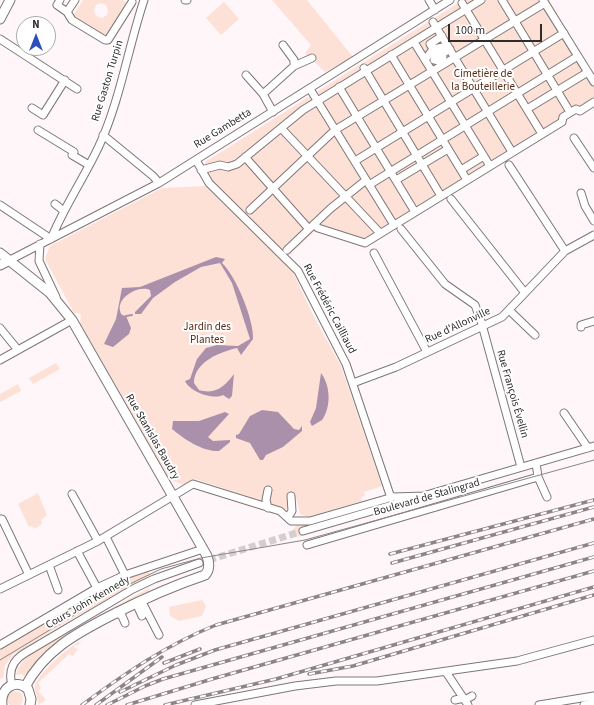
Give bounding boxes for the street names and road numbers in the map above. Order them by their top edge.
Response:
street label: Rue Gaston Turpin [89,39,127,123]
street label: Rue Gambetta [192,106,254,152]
street label: Rue Frédéric Cailliaud [300,262,358,356]
street label: Rue d'Allonville [423,305,493,347]
street label: Rue François Évellin [493,348,531,440]
street label: Rue Stanislas Baudry [122,392,182,482]
street label: Boulevard de Stalingrad [372,477,482,519]
street label: Cours John Kennedy [44,574,132,632]

